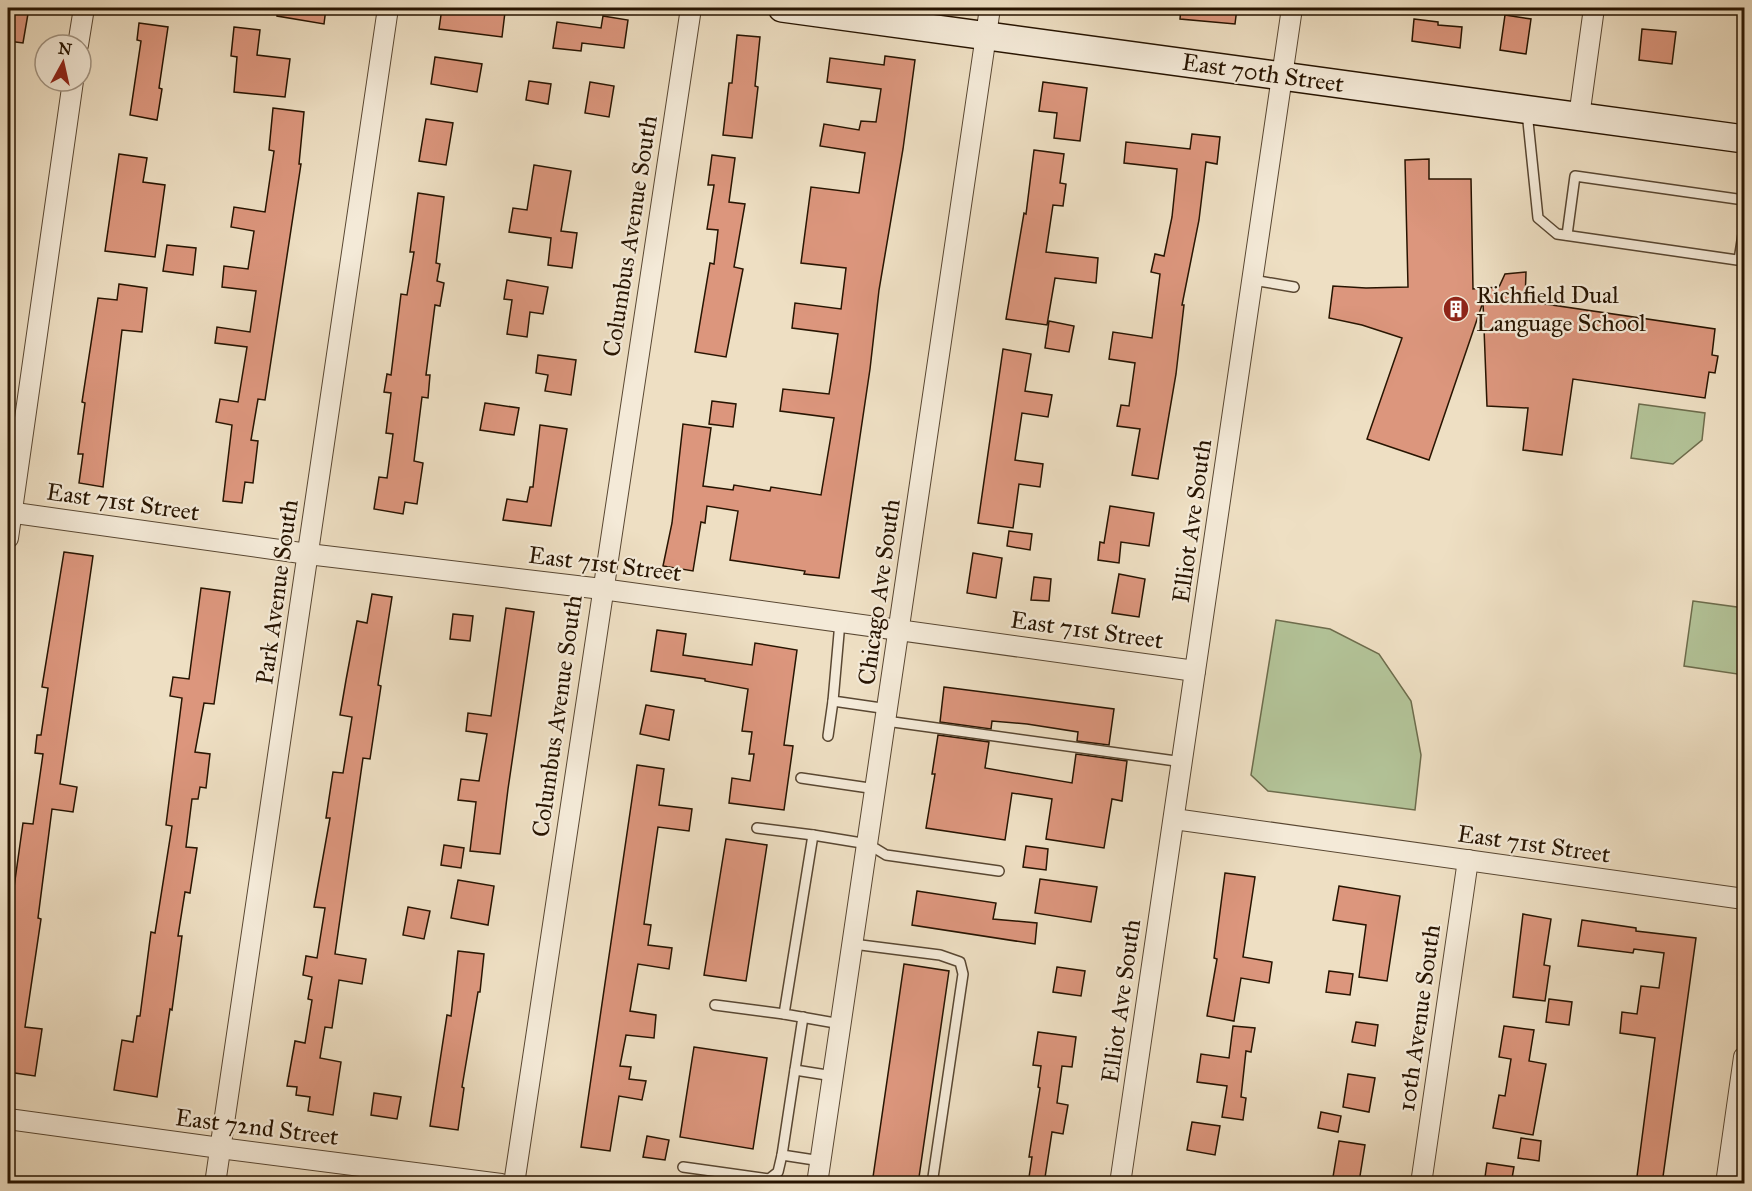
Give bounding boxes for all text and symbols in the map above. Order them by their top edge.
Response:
north arrow [33,33,93,93]
text: N [57,38,73,59]
street label: East 70th Street [1180,47,1346,99]
street label: Columbus Avenue South [596,113,664,359]
place label: Richfield Dual Language School [1476,280,1646,338]
building icon: Richfield Dual Language School [1441,294,1471,324]
street label: Elliot Ave South [1166,437,1218,605]
street label: East 71st Street [45,476,202,528]
street label: Chicago Ave South [851,497,907,687]
street label: Park Avenue South [249,498,305,686]
street label: East 71st Street [527,540,684,588]
street label: Columbus Avenue South [525,593,589,839]
street label: East 71st Street [1009,604,1166,656]
street label: East 71st Street [1456,818,1613,870]
street label: Elliot Ave South [1095,917,1147,1085]
street label: 10th Avenue South [1391,923,1447,1113]
street label: East 72nd Street [174,1102,341,1152]

